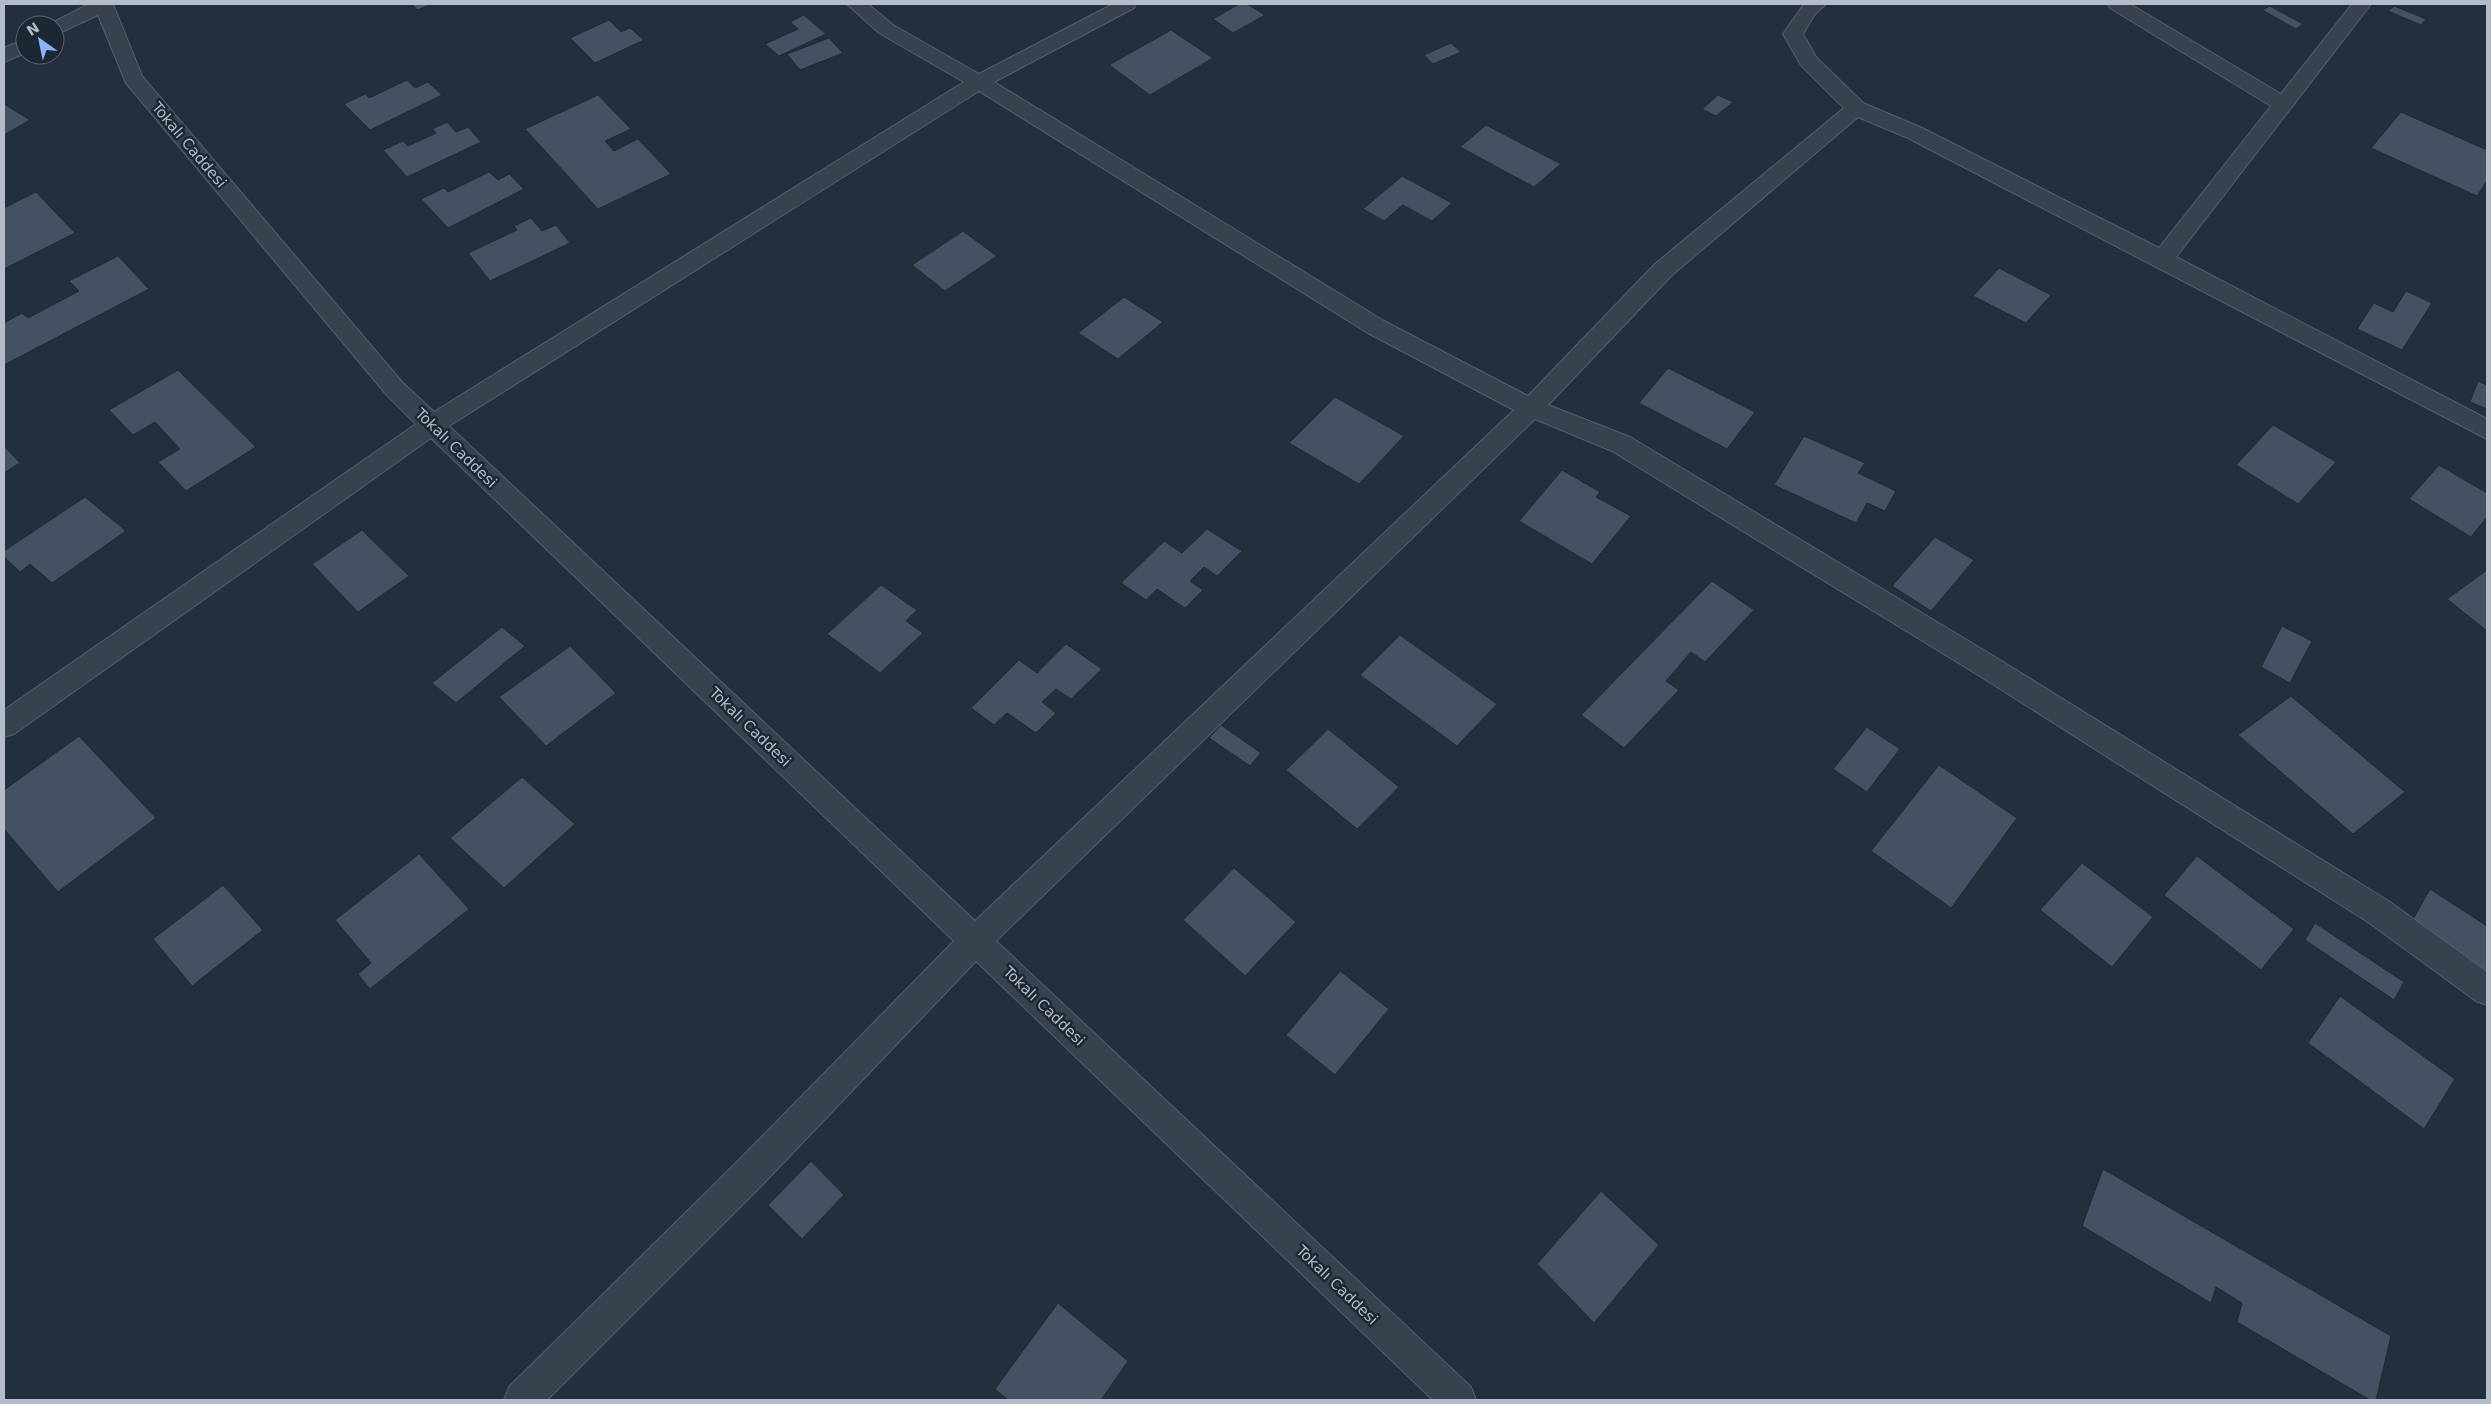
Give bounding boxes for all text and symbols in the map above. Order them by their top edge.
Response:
north arrow [15,15,65,65]
text: N [24,19,42,39]
street label: Tokalı Caddesi [147,98,230,192]
street label: Tokalı Caddesi [411,404,501,491]
street label: Tokalı Caddesi [705,683,795,770]
street label: Tokalı Caddesi [999,962,1089,1049]
street label: Tokalı Caddesi [1292,1241,1382,1328]

